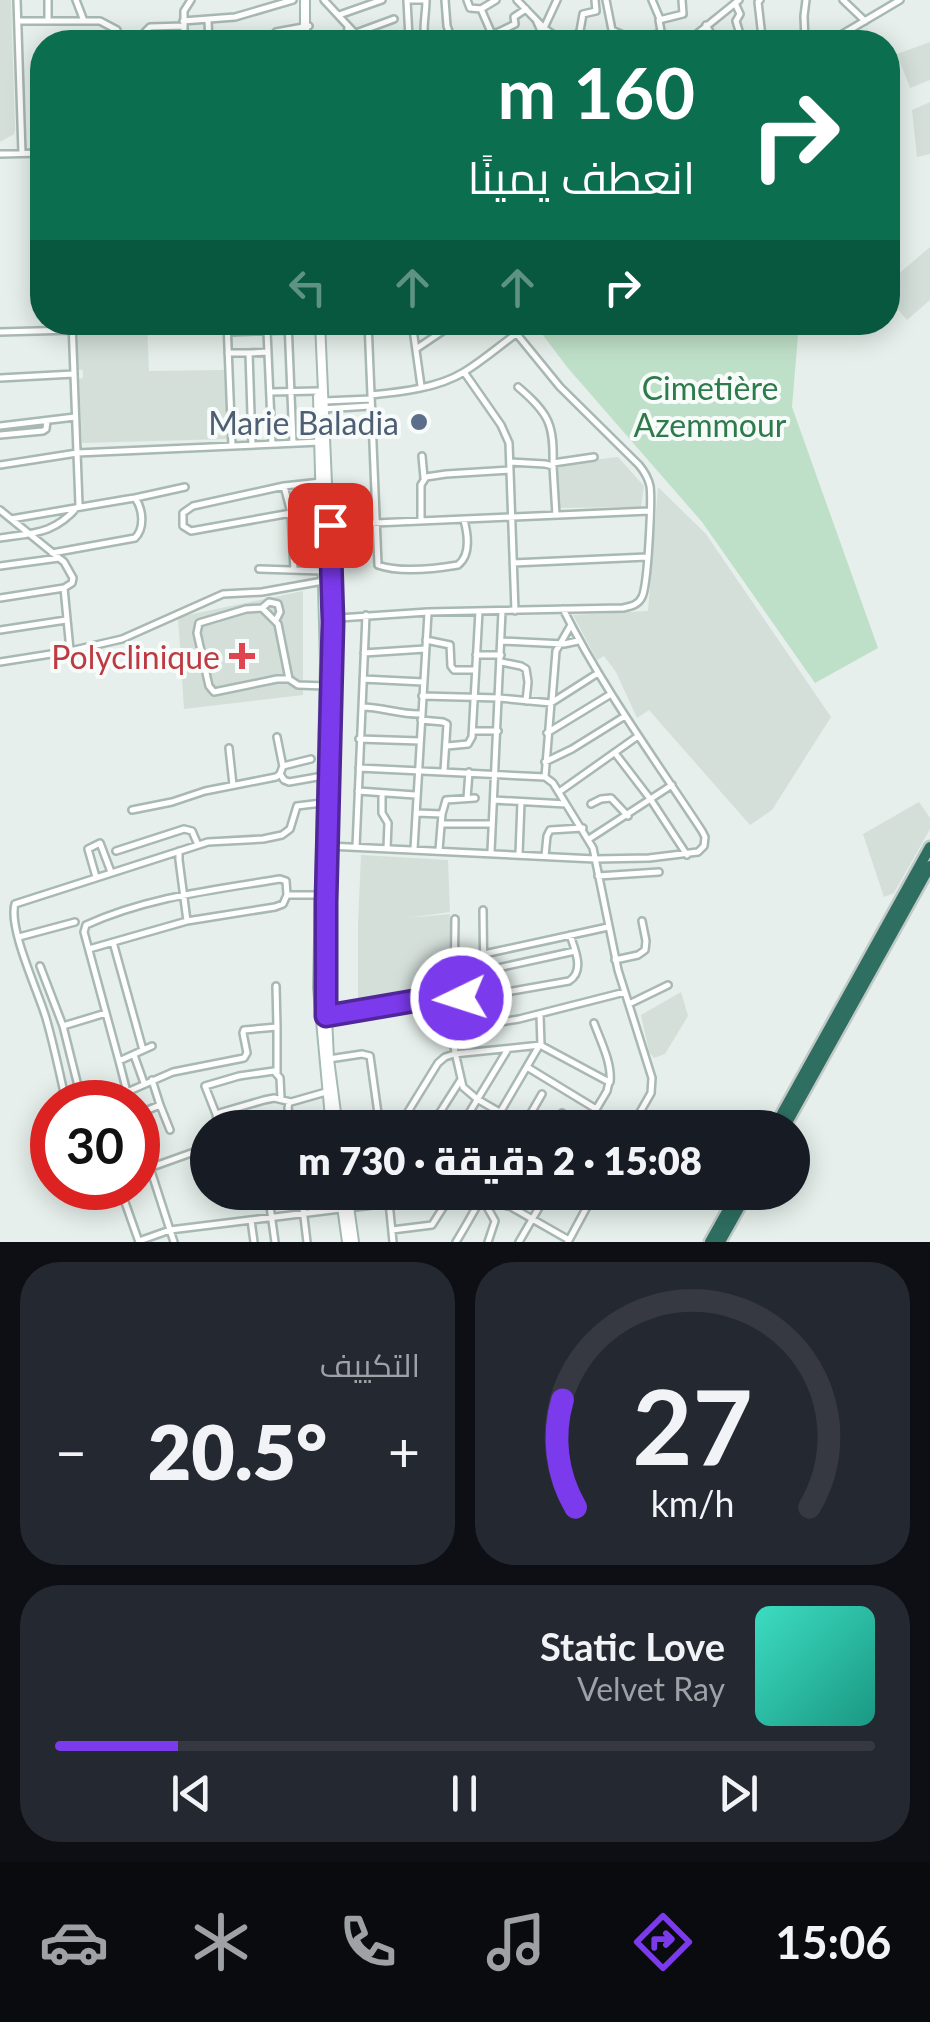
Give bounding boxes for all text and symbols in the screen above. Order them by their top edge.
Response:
text: 160 m [498,50,695,134]
icon: right [730,70,860,200]
text: انعطف يمينًا [467,150,695,204]
icon: left [280,260,335,315]
icon: ahead [385,260,440,315]
icon: ahead [490,260,545,315]
icon: right [595,260,650,315]
park label: Cimetière Azemmour [634,368,787,444]
place label: Marie Baladia [208,403,399,442]
marker: Marie Baladia [408,411,430,433]
pin [288,483,373,568]
icon: arrive [303,498,358,553]
place label: Polyclinique [51,637,220,676]
marker: Polyclinique [229,643,255,669]
position arrow [409,946,513,1050]
speed limit sign: 30 [30,1080,160,1210]
text: 15:08 · 2 دقيقة · 730 m [298,1137,702,1183]
text: التكييف [320,1345,420,1384]
text: 27 [632,1362,753,1487]
text: 20.5° [148,1406,327,1496]
text: − [55,1418,87,1484]
text: + [388,1418,420,1484]
text: km/h [651,1482,734,1525]
text: Static Love [540,1623,725,1669]
text: Velvet Ray [577,1669,725,1708]
icon: previous [164,1766,219,1821]
icon: pause [437,1766,492,1821]
icon: next [711,1766,766,1821]
icon: car [39,1907,109,1977]
icon: climate [186,1907,256,1977]
icon: phone [333,1907,403,1977]
icon: music [481,1907,551,1977]
icon: directions [628,1907,698,1977]
text: 15:06 [775,1915,891,1969]

